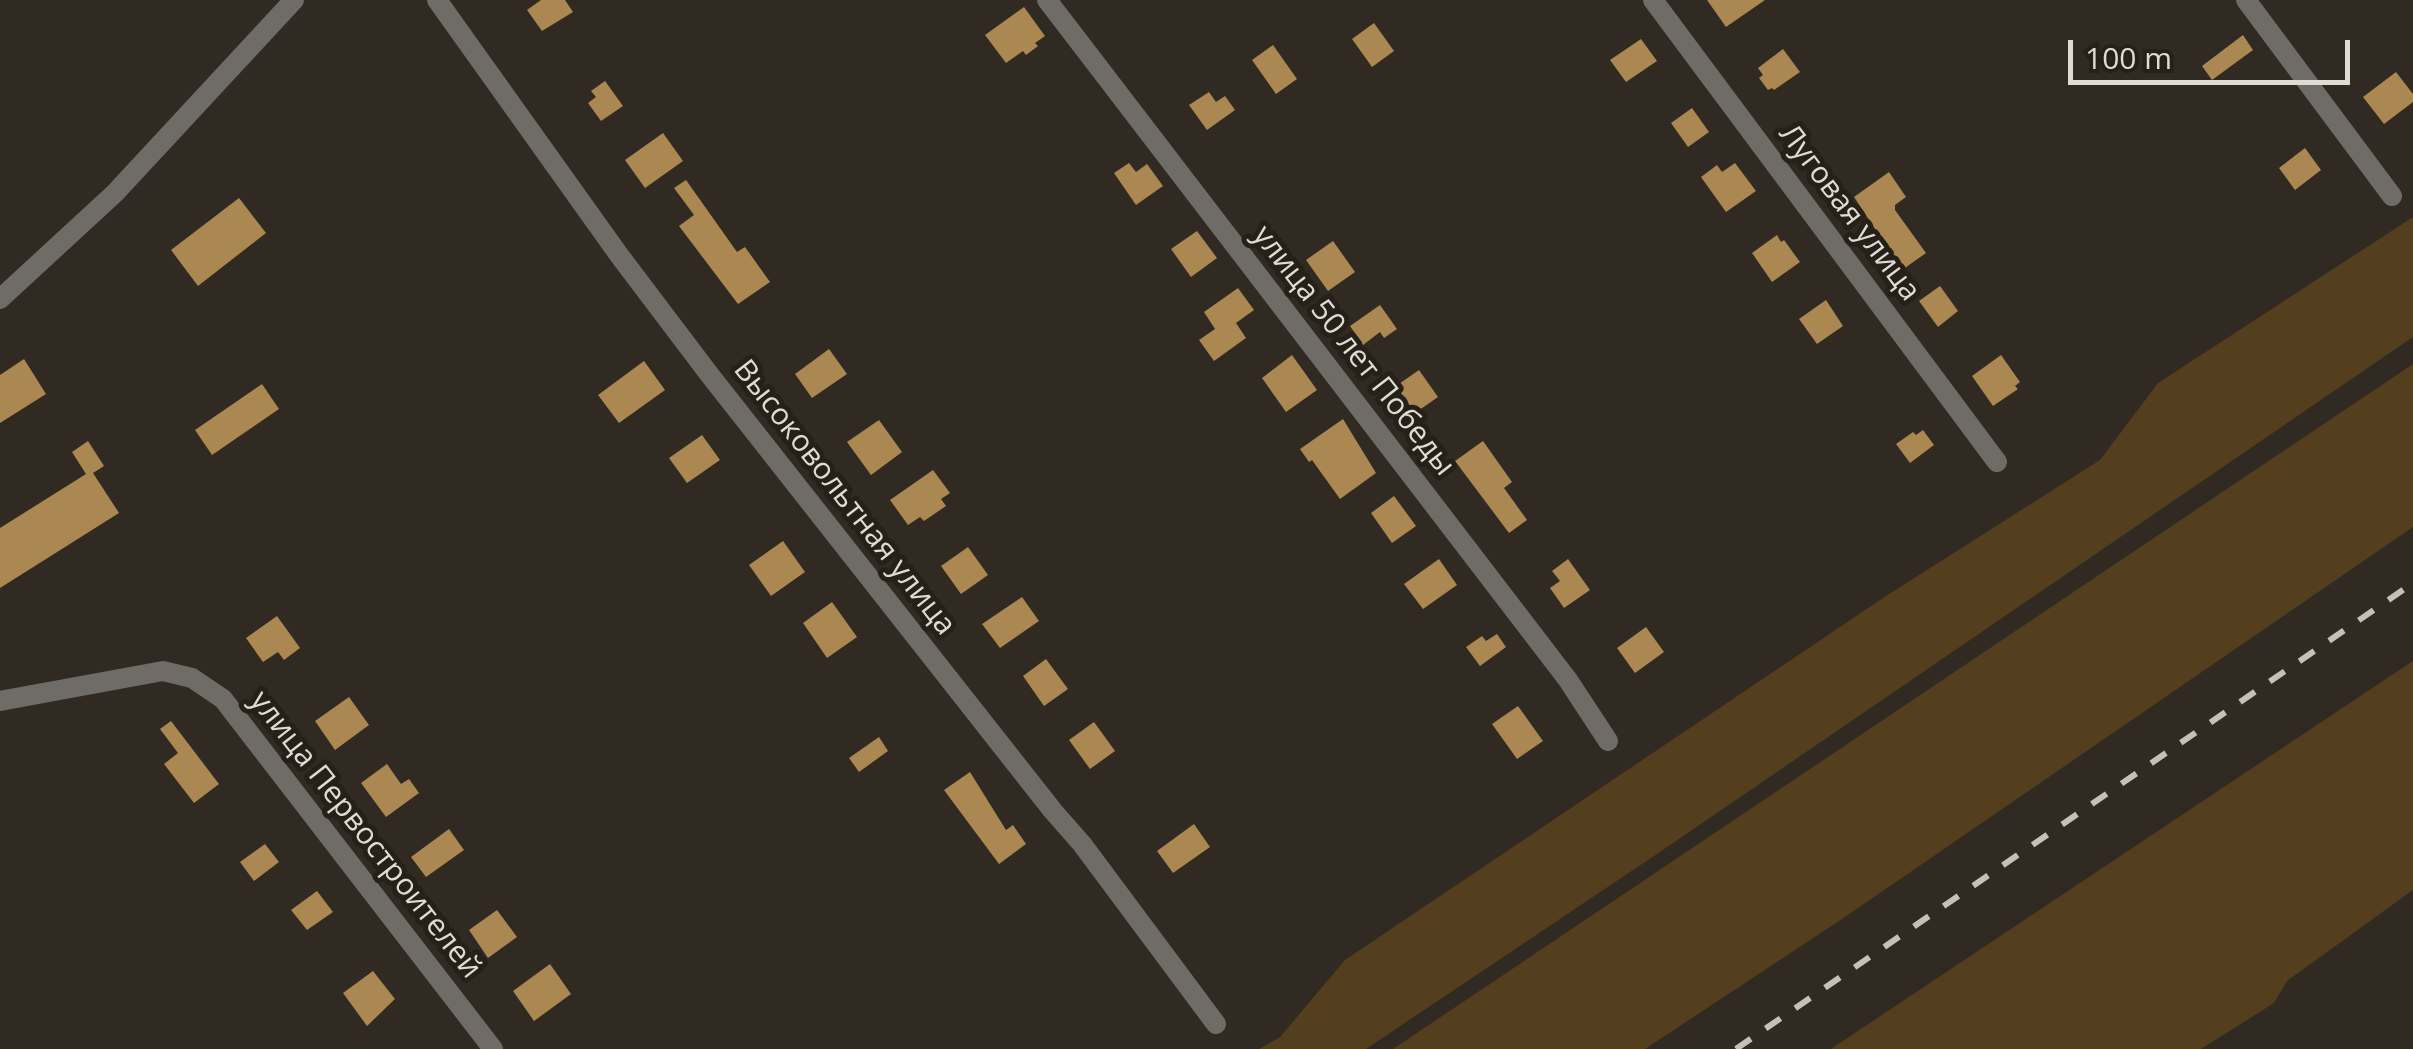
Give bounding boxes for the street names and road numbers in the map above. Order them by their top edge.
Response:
street label: Луговая улица [1771,117,1927,309]
street label: улица 50 лет Победы [1244,219,1462,483]
street label: Высоковольтная улица [725,353,963,643]
street label: улица Первостроителей [242,684,488,986]

